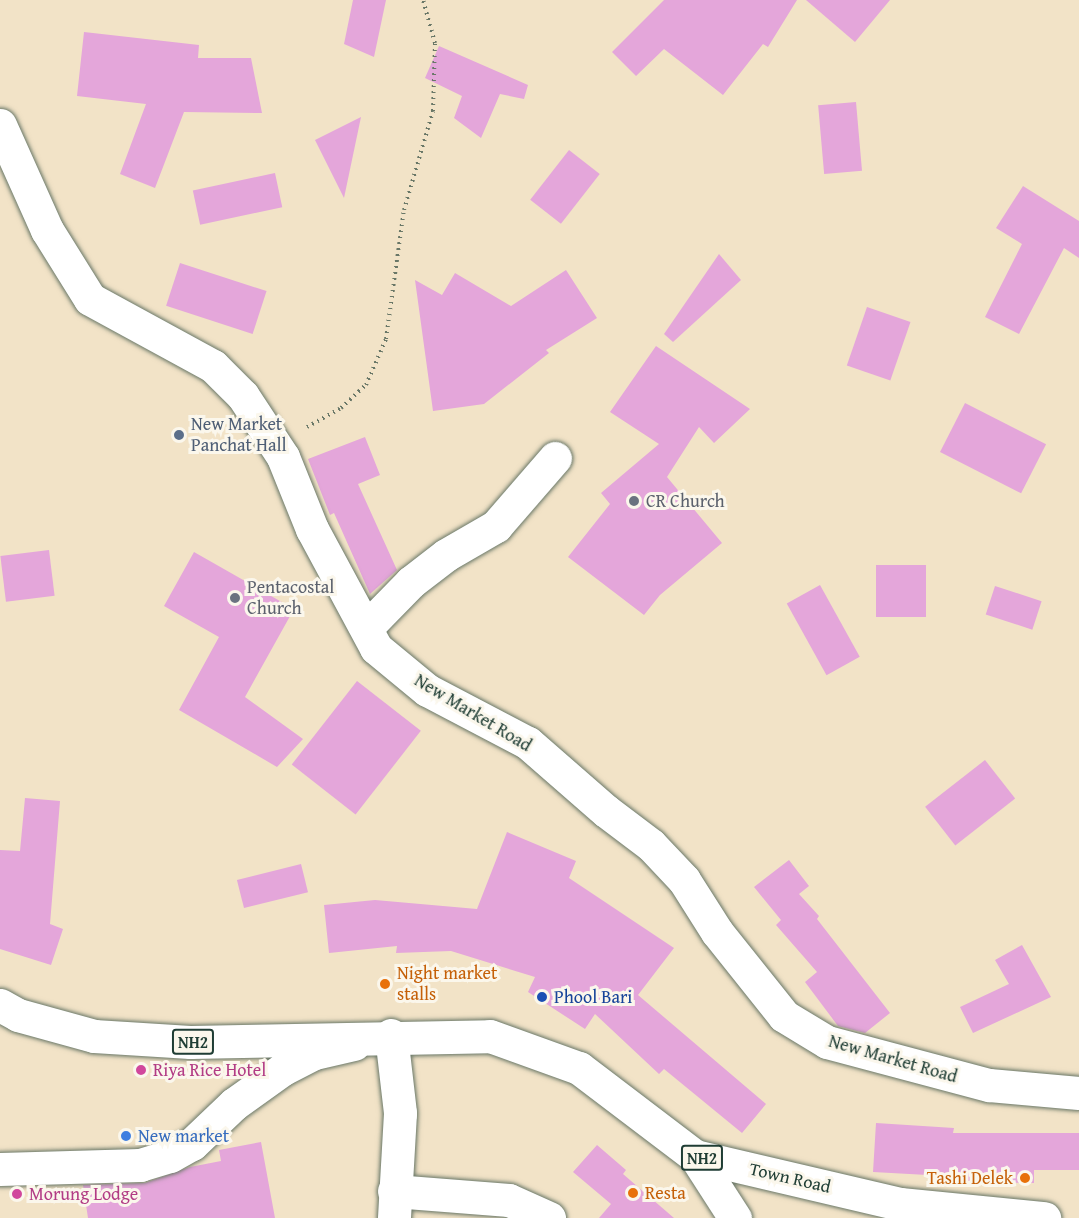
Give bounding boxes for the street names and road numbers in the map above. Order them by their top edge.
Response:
street label: New Market Road [411,670,535,756]
road number: NH2 [170,1029,216,1055]
street label: New Market Road [826,1030,960,1088]
road number: NH2 [680,1145,724,1171]
street label: Town Road [747,1158,833,1198]

